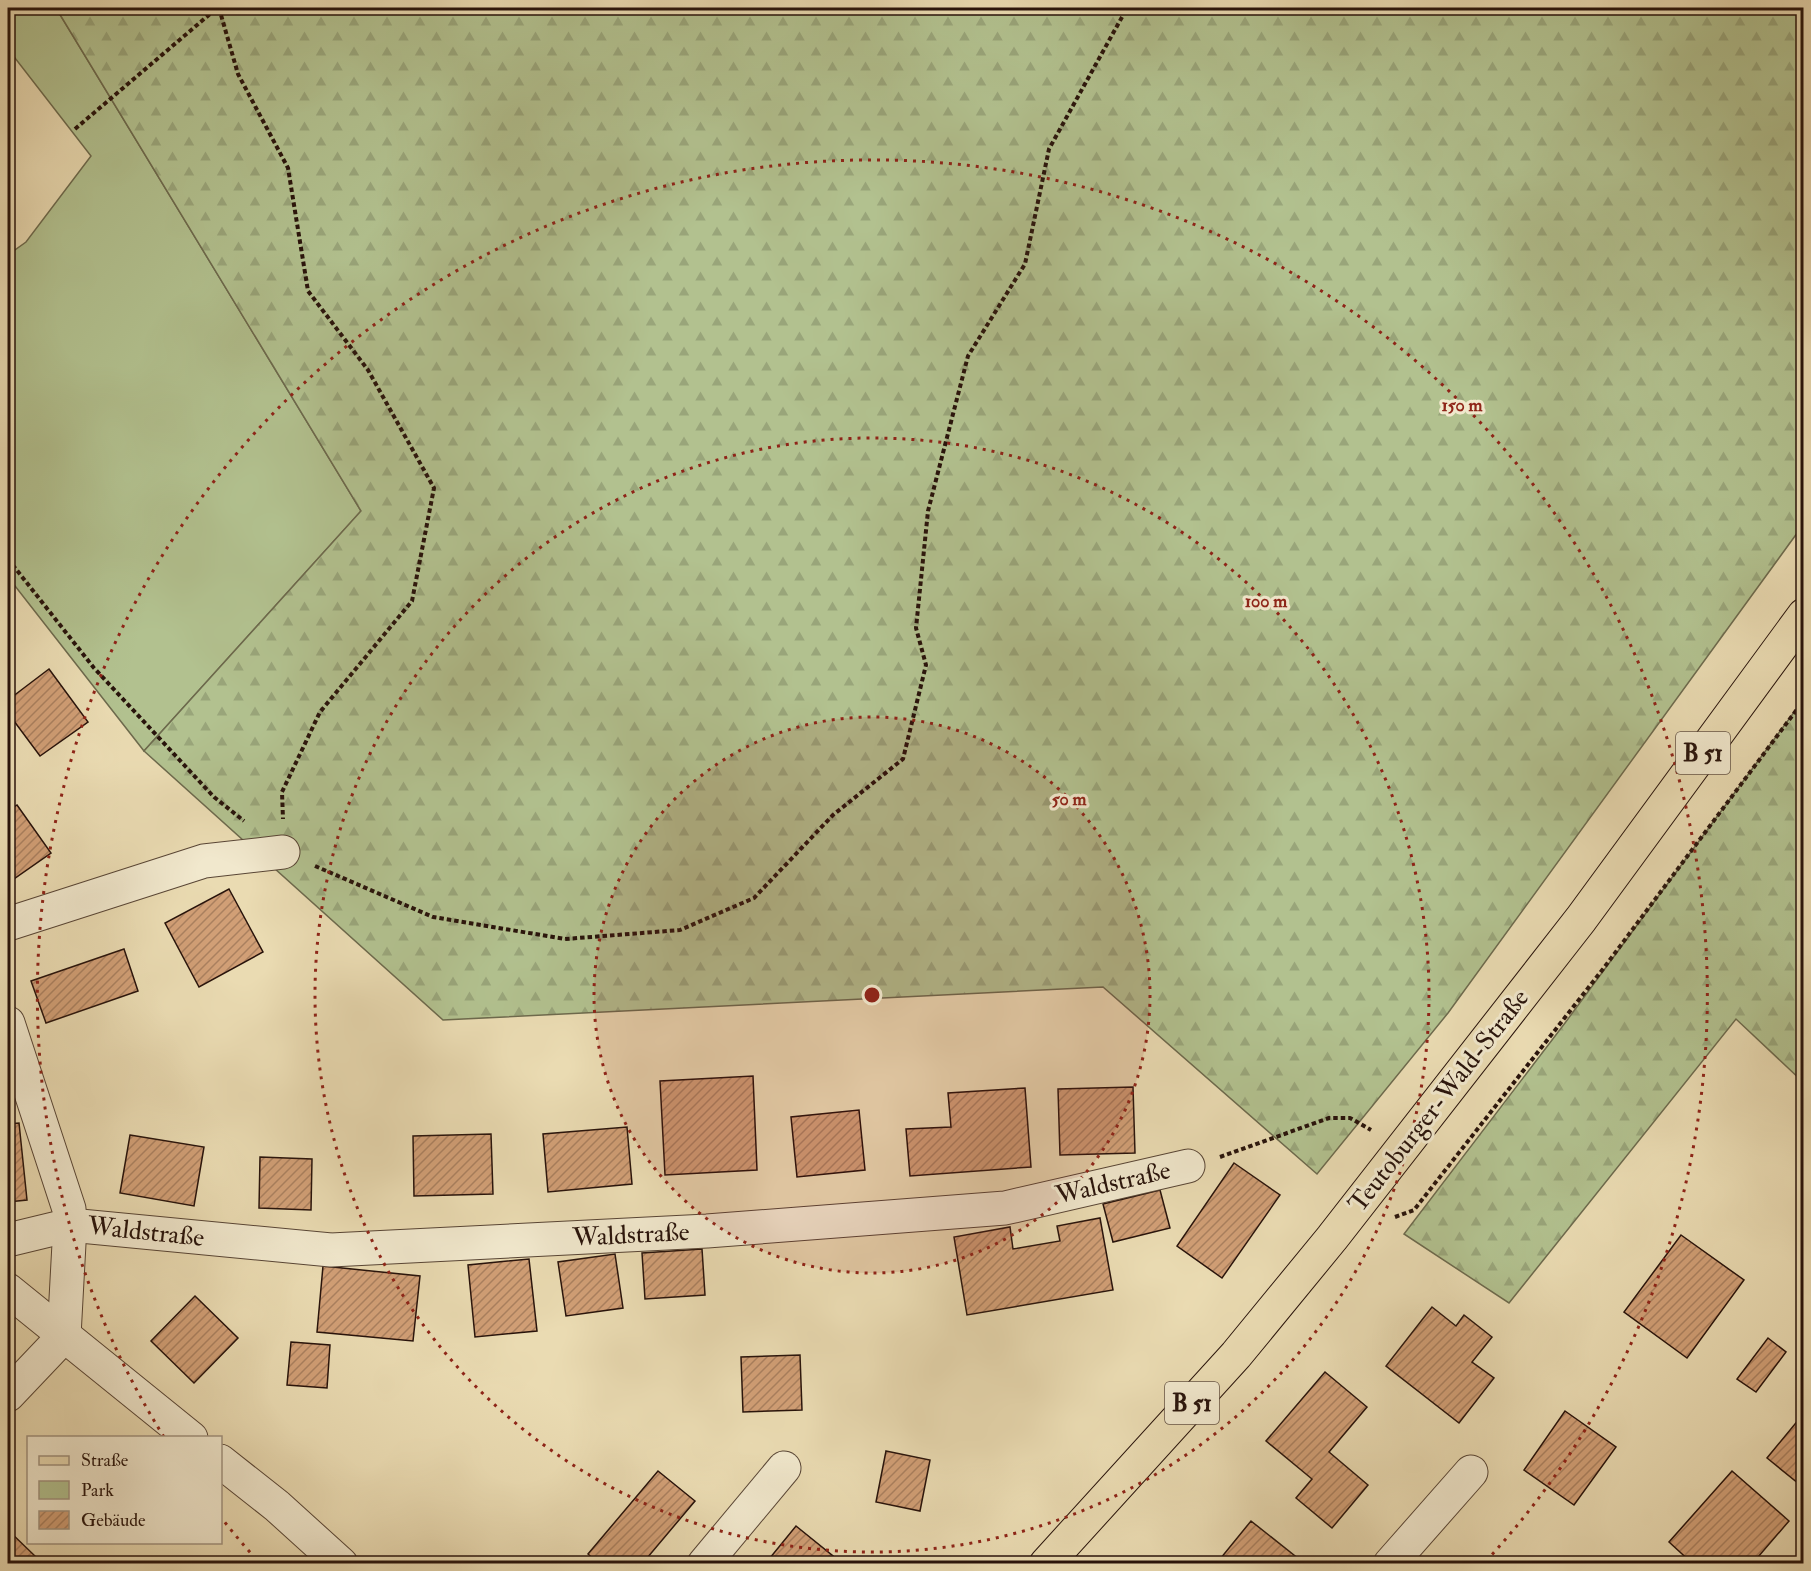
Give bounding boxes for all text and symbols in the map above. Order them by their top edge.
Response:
text: 150 m [1441,394,1484,417]
text: 100 m [1245,590,1288,613]
road number: B 51 [1676,732,1730,774]
text: 50 m [1052,788,1087,811]
street label: Teutoburger-Wald-Straße [1342,983,1536,1219]
centre of rings [862,985,882,1005]
street label: Waldstraße [1052,1154,1174,1212]
street label: Waldstraße [85,1210,206,1254]
street label: Waldstraße [571,1216,690,1254]
road number: B 51 [1165,1382,1219,1424]
legend [27,1436,222,1544]
text: Straße [81,1449,129,1472]
text: Park [81,1479,114,1502]
text: Gebäude [81,1509,146,1532]

